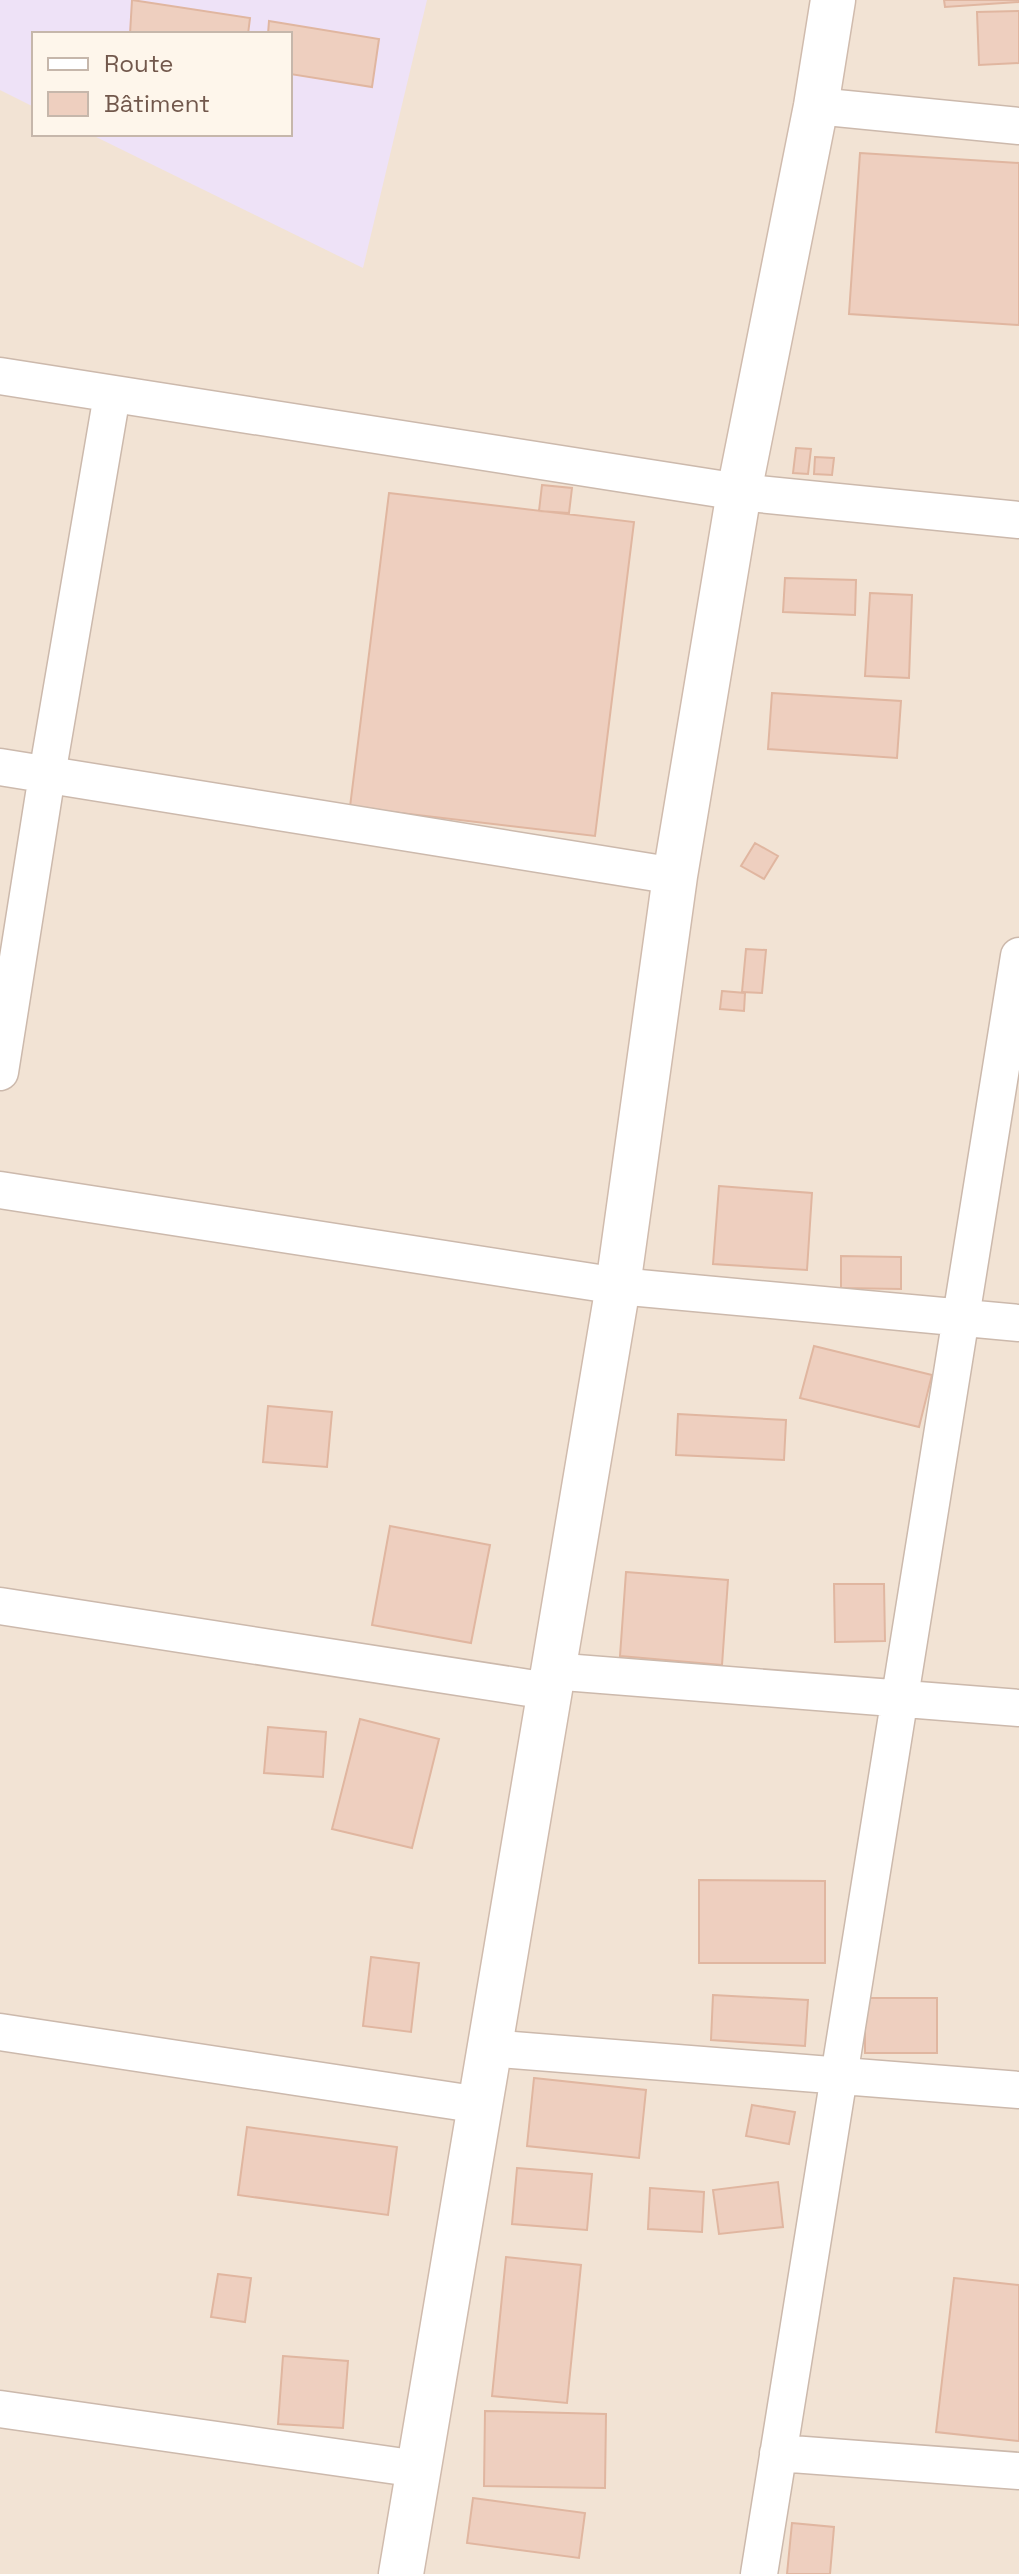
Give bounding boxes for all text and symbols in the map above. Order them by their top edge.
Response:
legend [32,32,292,136]
text: Route [104,48,173,79]
text: Bâtiment [104,88,210,119]

